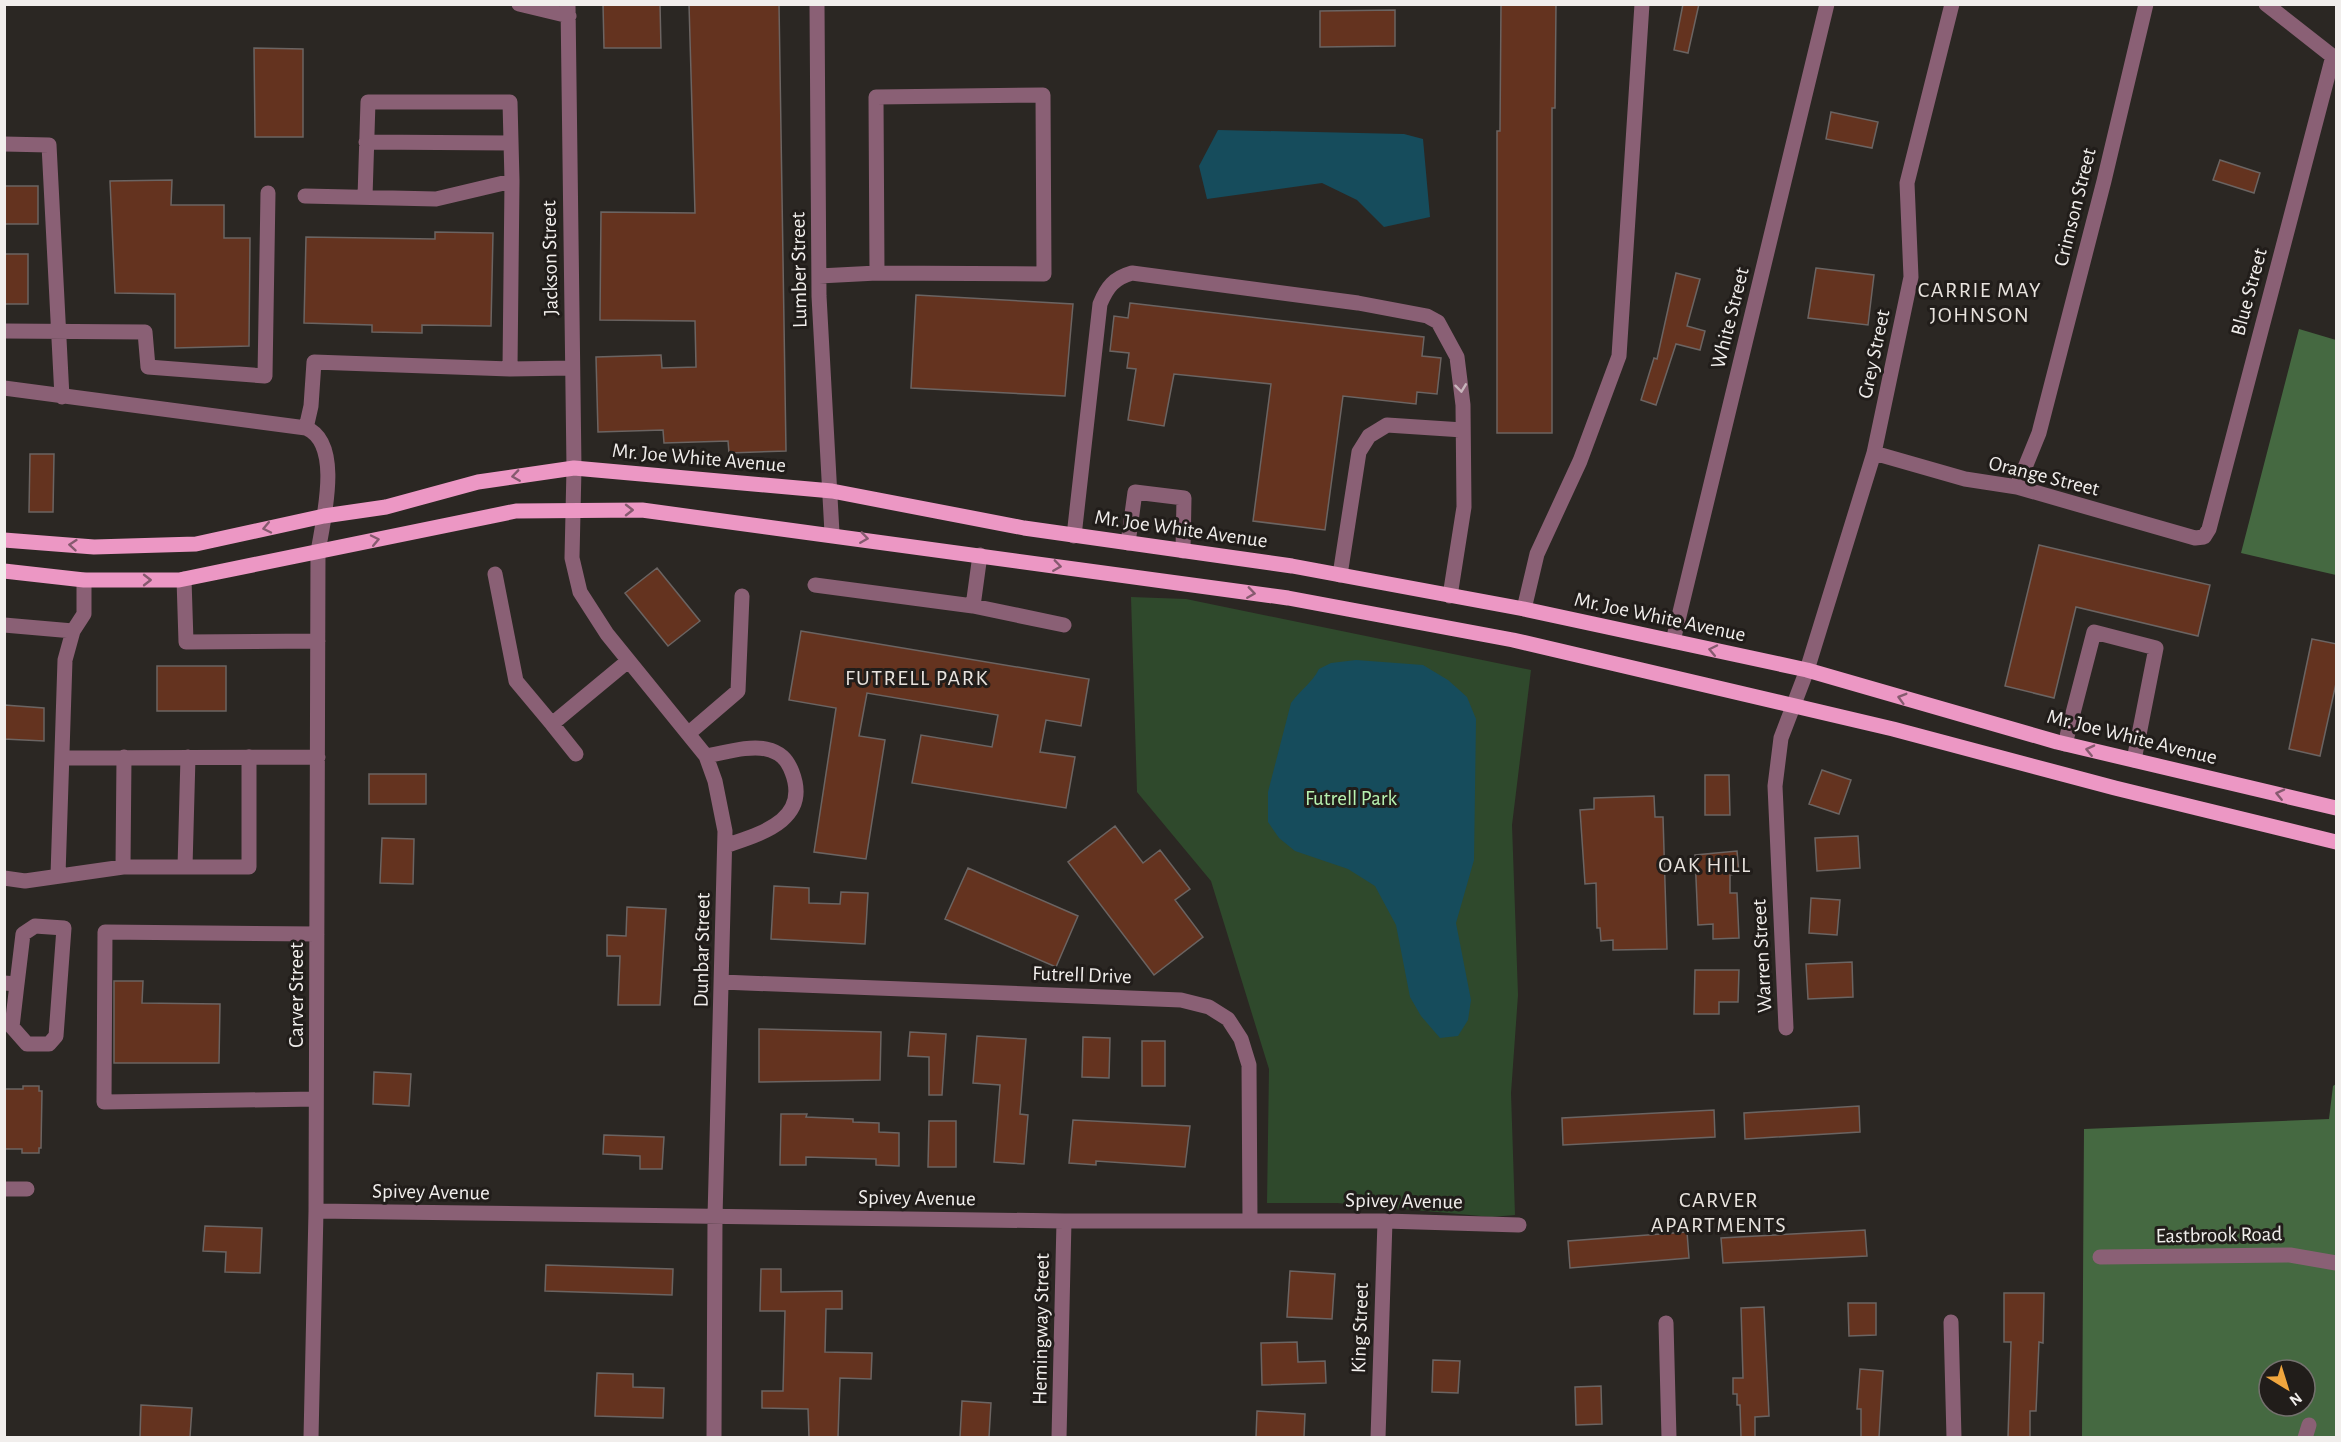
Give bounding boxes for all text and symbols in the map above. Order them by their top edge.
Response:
street label: Crimson Street [2050,146,2100,268]
street label: Jackson Street [538,200,562,316]
street label: Lumber Street [787,211,811,328]
street label: Blue Street [2227,246,2271,338]
street label: White Street [1707,265,1753,371]
district label: CARRIE MAY JOHNSON [1918,279,2042,326]
street label: Grey Street [1854,307,1894,400]
one-way arrow [1454,383,1467,393]
street label: Mr. Joe White Avenue [611,440,787,476]
street label: Orange Street [1987,452,2102,500]
one-way arrow [511,470,520,482]
one-way arrow [625,504,634,516]
street label: Mr. Joe White Avenue [1093,506,1269,552]
one-way arrow [262,521,272,534]
one-way arrow [860,532,869,544]
one-way arrow [370,534,380,547]
one-way arrow [69,539,78,552]
one-way arrow [1053,559,1062,571]
one-way arrow [142,574,151,586]
one-way arrow [1246,586,1255,598]
street label: Mr. Joe White Avenue [1572,589,1748,645]
one-way arrow [1708,644,1718,657]
district label: FUTRELL PARK [845,667,989,689]
one-way arrow [1897,692,1907,705]
street label: Mr. Joe White Avenue [2045,706,2219,768]
one-way arrow [2085,744,2095,757]
park label: Futrell Park [1305,788,1397,809]
one-way arrow [2275,789,2285,802]
district label: OAK HILL [1658,854,1752,876]
street label: Dunbar Street [690,892,714,1008]
street label: Warren Street [1749,898,1775,1014]
street label: Carver Street [286,942,307,1048]
street label: Futrell Drive [1032,963,1132,987]
street label: Spivey Avenue [372,1180,490,1204]
street label: Spivey Avenue [858,1186,976,1210]
street label: Spivey Avenue [1345,1189,1463,1213]
district label: CARVER APARTMENTS [1651,1189,1787,1236]
street label: Eastbrook Road [2155,1223,2283,1247]
street label: Hemingway Street [1029,1253,1053,1405]
street label: King Street [1348,1282,1372,1374]
north arrow [2257,1358,2317,1418]
text: N [2286,1389,2305,1409]

